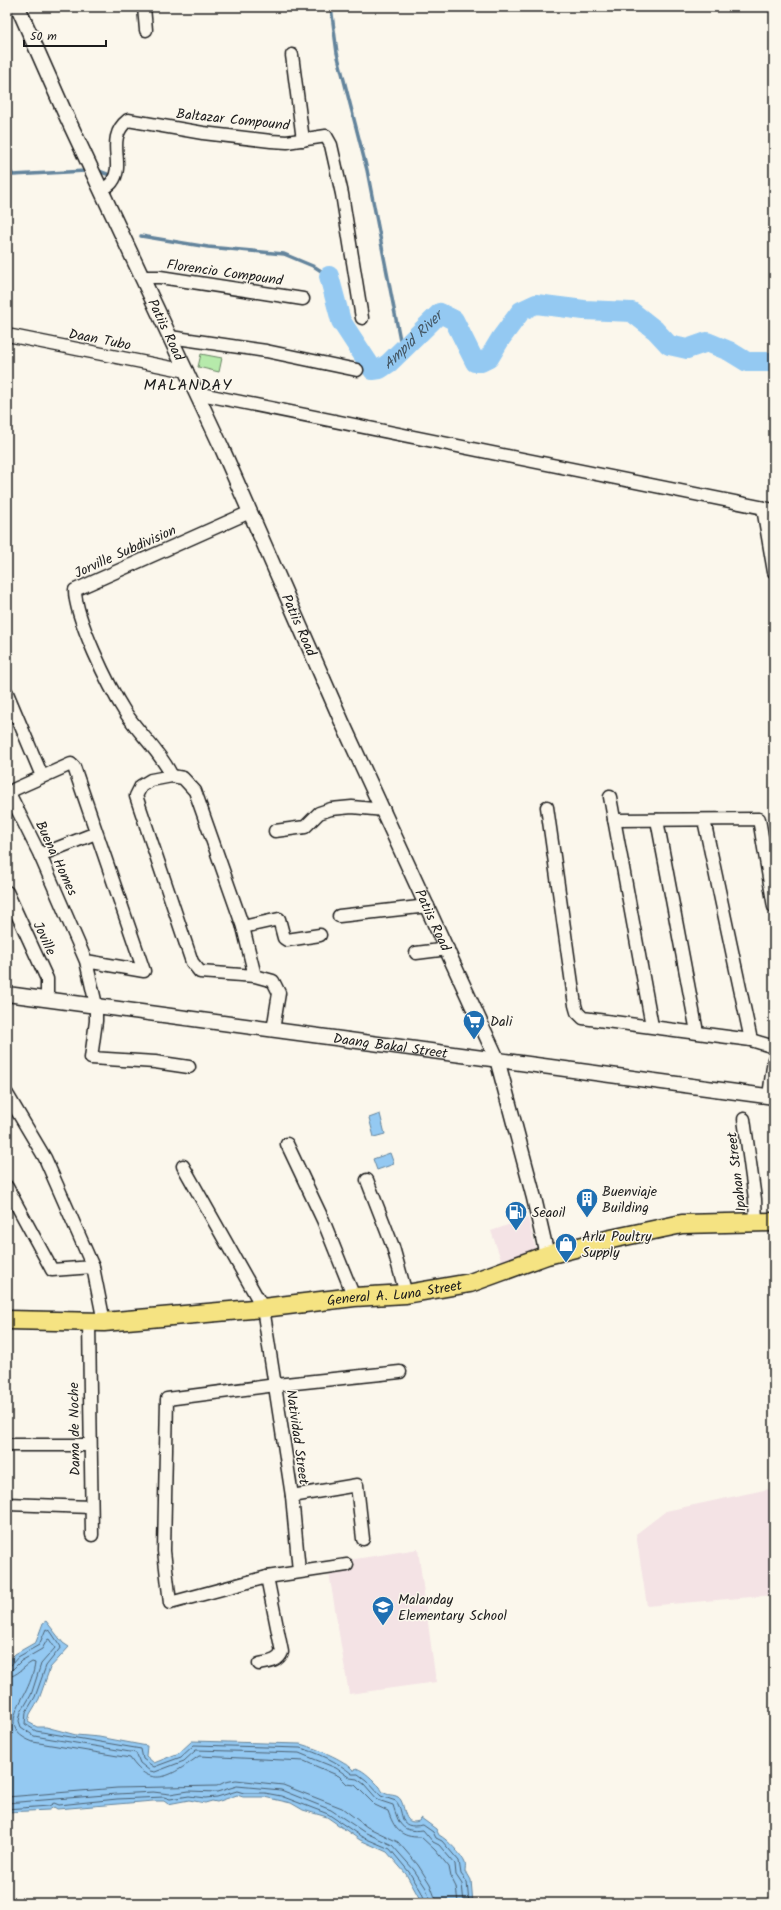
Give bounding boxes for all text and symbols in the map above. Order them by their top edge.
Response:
scale bar [24,22,106,48]
text: 50 m [30,27,57,46]
street label: Baltazar Compound [175,103,292,137]
street label: Florencio Compound [165,254,285,292]
street label: Patiis Road [142,295,190,365]
water label: Ampid River [379,303,451,377]
street label: Daan Tubo [67,323,133,357]
district label: MALANDAY [144,373,232,398]
street label: Jorville Subdivision [71,520,180,584]
street label: Patiis Road [275,591,322,661]
street label: Buena Homes [29,817,83,900]
street label: Patiis Road [408,886,456,956]
street label: Joville [27,918,62,960]
supermarket icon: Dali [461,1008,487,1041]
place label: Dali [490,1011,513,1033]
street label: Daang Bakal Street [332,1028,450,1065]
street label: Ipahan Street [721,1130,753,1213]
place label: Buenviaje Building [602,1181,658,1219]
building icon: Buenviaje Building [574,1186,600,1219]
fuel station icon: Seaoil [503,1199,529,1232]
place label: Seaoil [532,1202,566,1224]
place label: Arlu Poultry Supply [582,1226,652,1264]
shop icon: Arlu Poultry Supply [553,1231,579,1264]
street label: General A. Luna Street [326,1274,464,1312]
street label: Dama de Noche [63,1381,87,1476]
street label: Natividad Street [279,1388,315,1487]
place label: Malanday Elementary School [398,1589,507,1627]
school or university icon: Malanday Elementary School [370,1594,396,1627]

